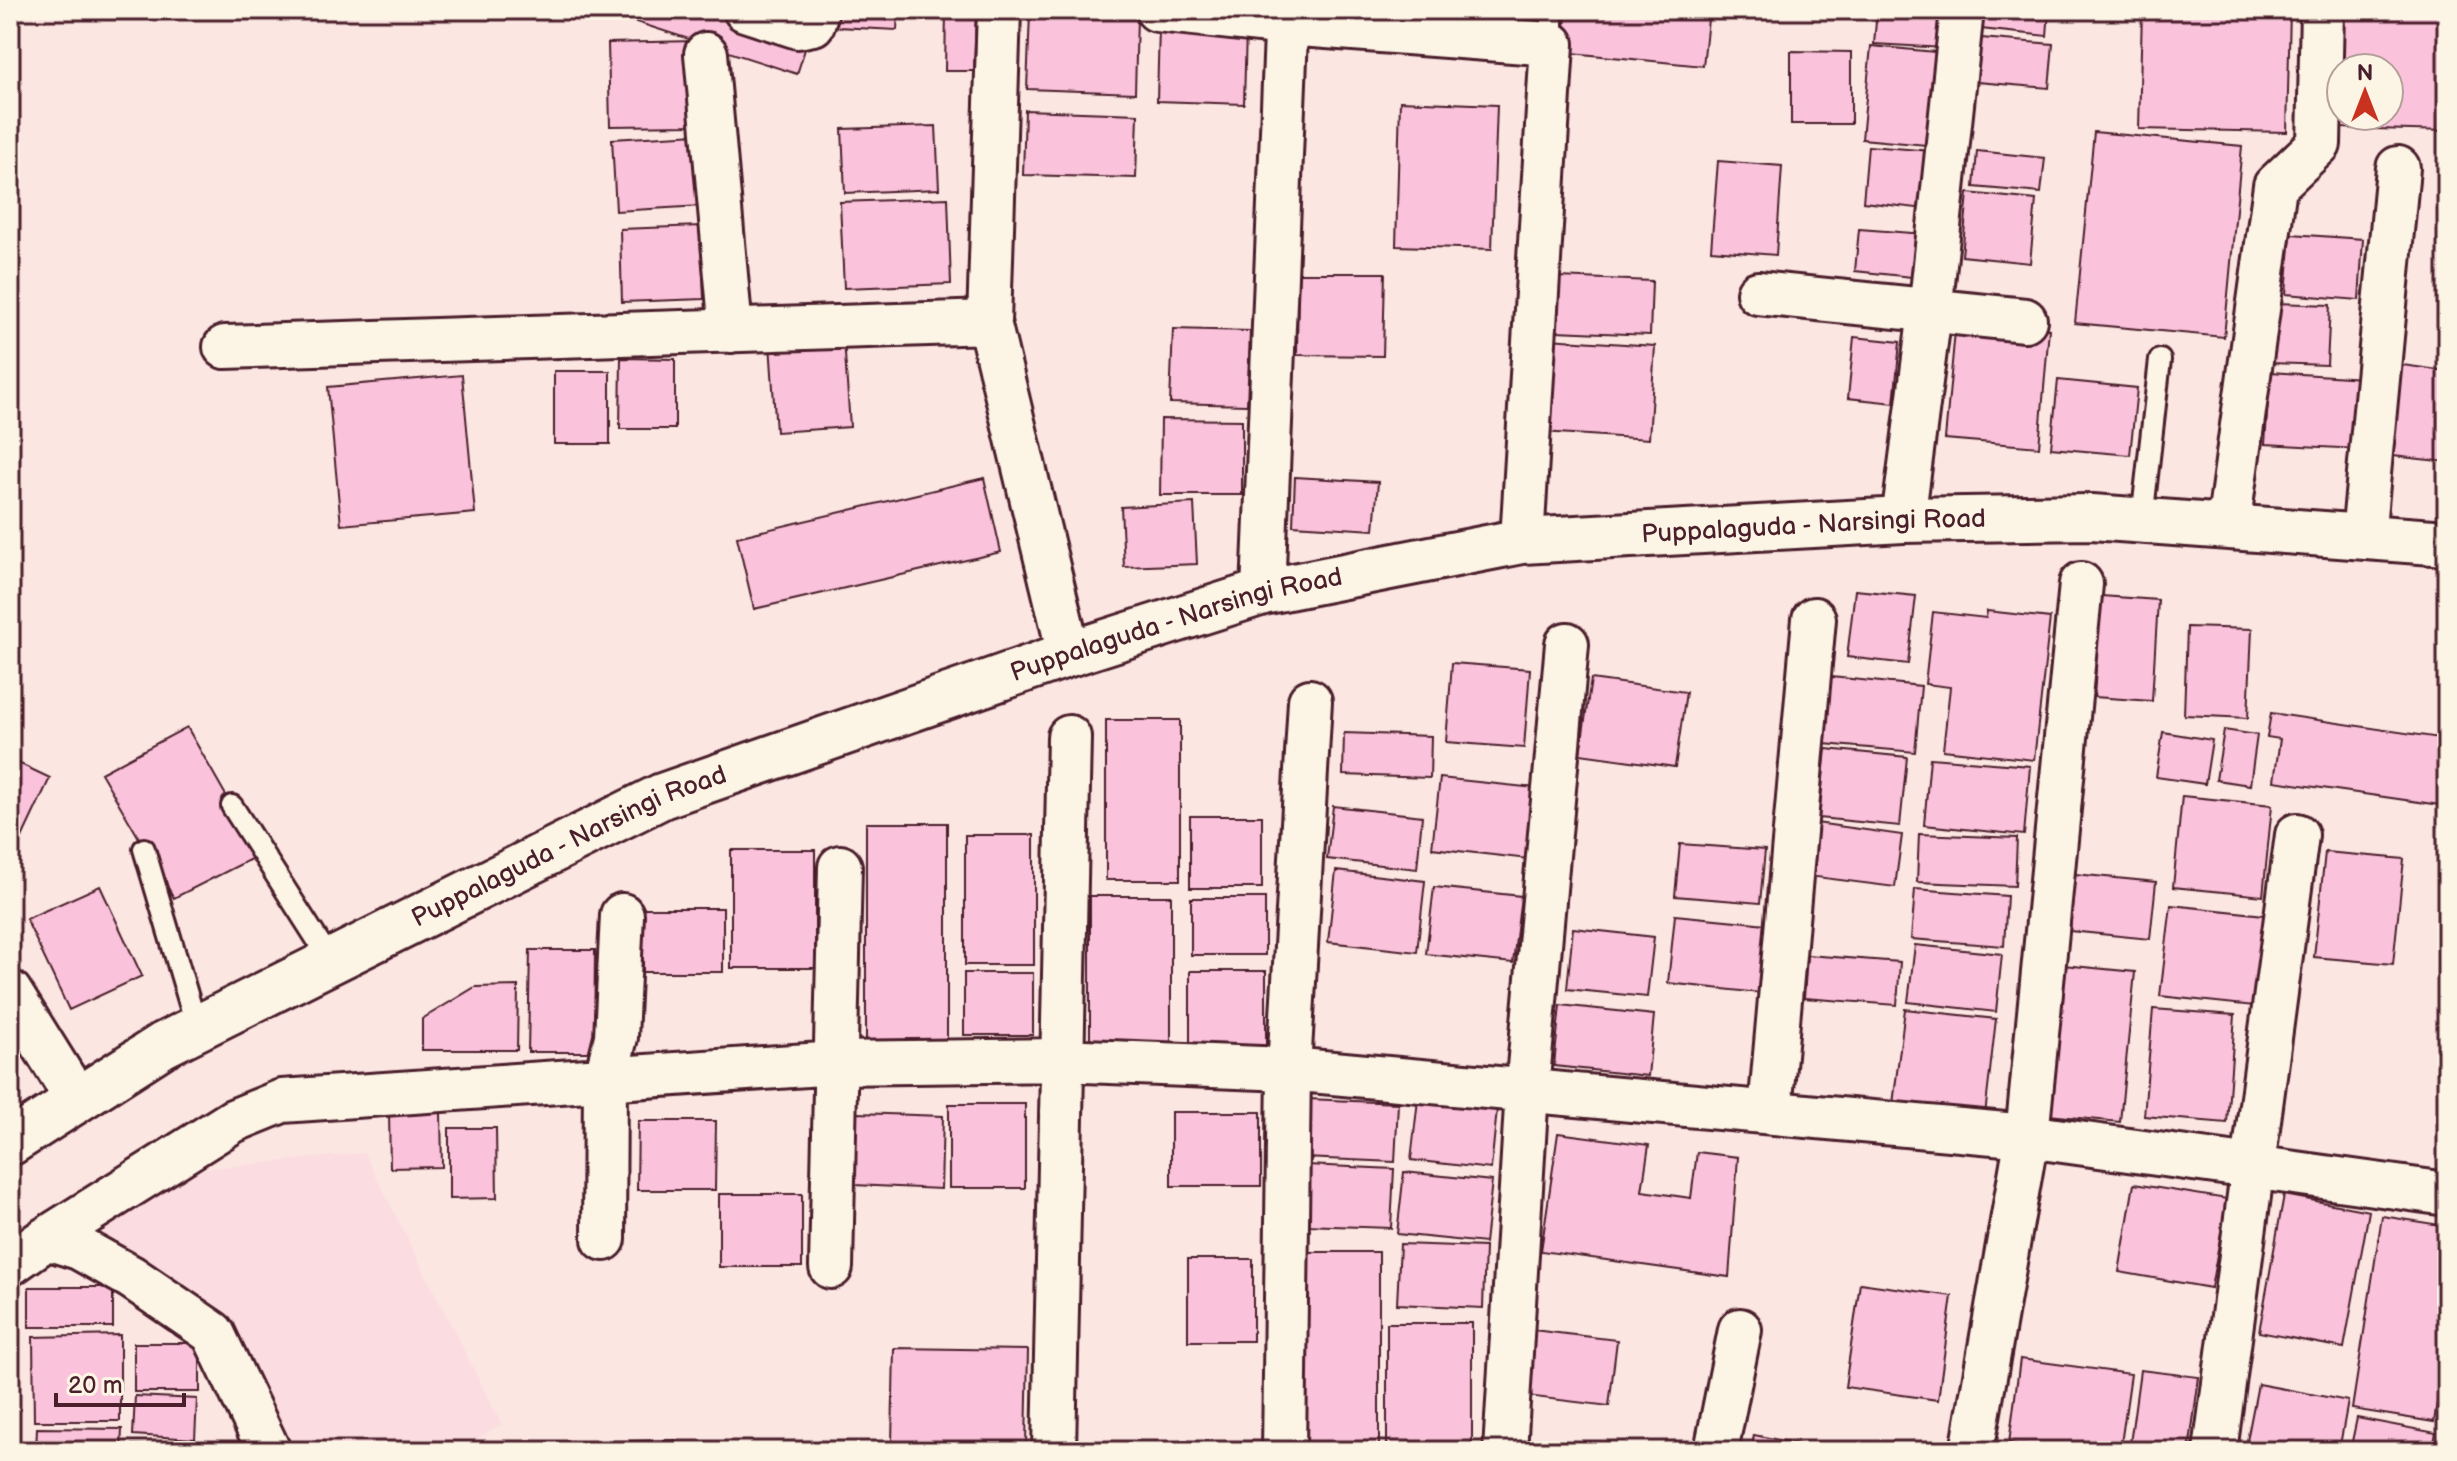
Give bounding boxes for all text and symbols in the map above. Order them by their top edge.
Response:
north arrow [2325,52,2405,132]
text: N [2357,60,2373,87]
street label: Puppalaguda - Narsingi Road [1640,503,1986,550]
street label: Puppalaguda - Narsingi Road [1006,561,1345,689]
street label: Puppalaguda - Narsingi Road [406,759,731,934]
scale bar [56,1357,184,1407]
text: 20 m [68,1371,123,1400]

